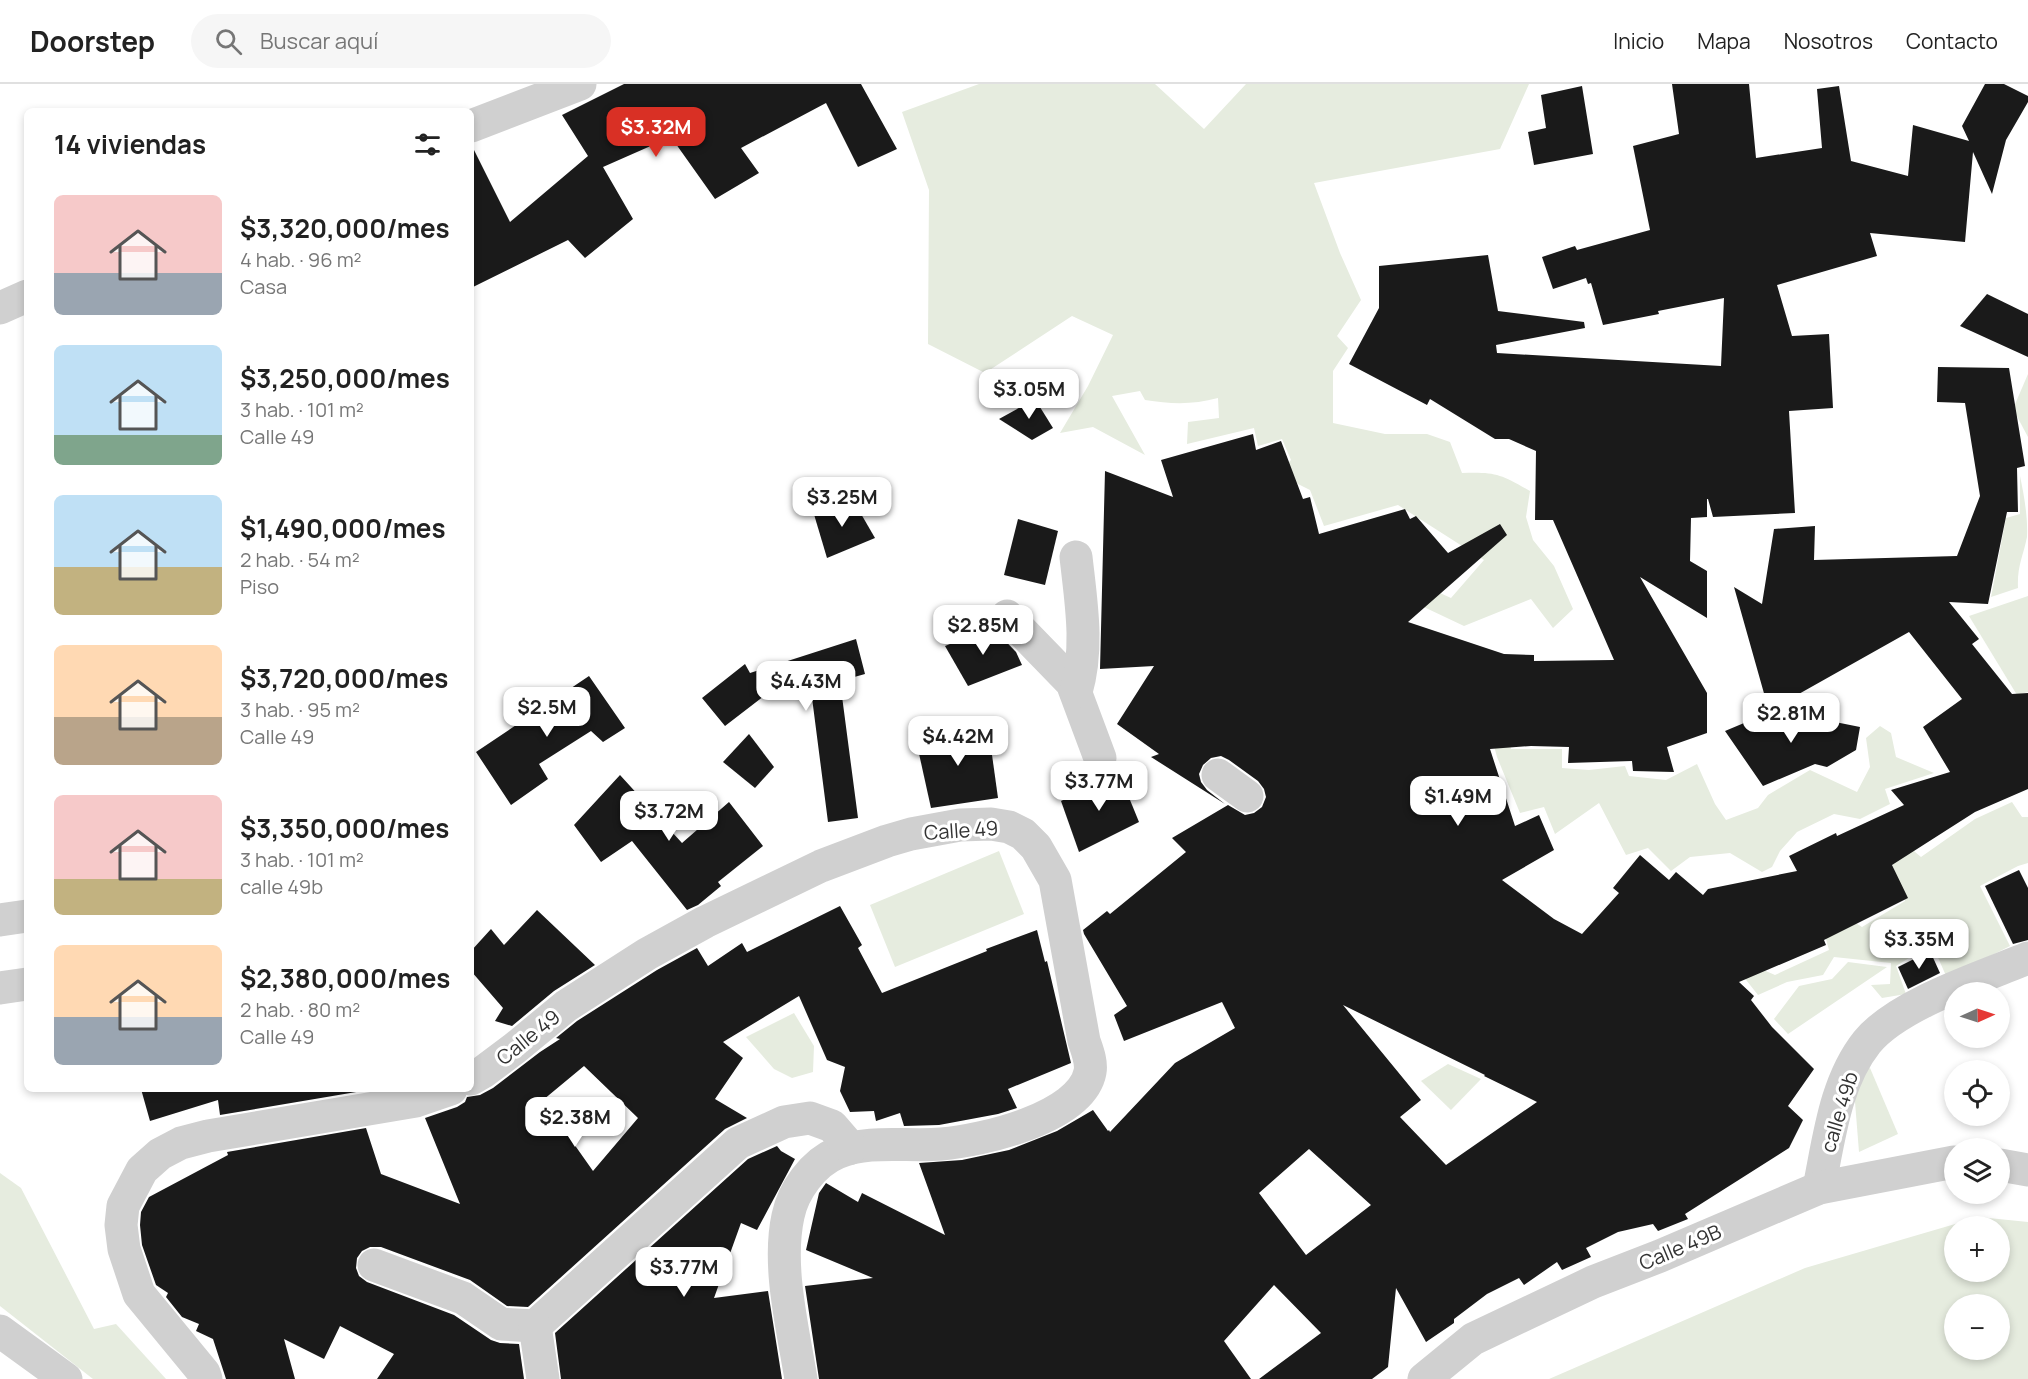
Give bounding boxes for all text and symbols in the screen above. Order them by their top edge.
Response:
search box [191,14,611,68]
text: Doorstep [30,22,155,60]
icon: search [212,25,245,58]
text: Buscar aquí [260,26,378,56]
text: Inicio [1613,27,1664,55]
text: Mapa [1697,27,1751,55]
text: Nosotros [1784,27,1873,55]
text: Contacto [1906,27,1998,55]
pin: $3.32M [607,107,705,158]
text: $3.32M [621,113,691,140]
text: 14 viviendas [54,126,206,162]
icon: filters [411,128,444,161]
text: $3,320,000/mes [240,210,450,246]
icon: home [102,219,174,291]
text: 4 hab. · 96 m² [240,246,362,273]
text: Casa [240,273,287,300]
text: $3,250,000/mes [240,360,450,396]
icon: home [102,369,174,441]
pin: $3.05M [980,369,1078,420]
text: $3.05M [993,375,1065,402]
text: 3 hab. · 101 m² [240,396,364,423]
text: Calle 49 [240,423,314,450]
pin: $3.25M [793,477,891,528]
text: $3.25M [807,483,878,510]
text: $1,490,000/mes [240,510,446,546]
icon: home [102,519,174,591]
text: 2 hab. · 54 m² [240,546,360,573]
text: Piso [240,573,279,600]
pin: $2.85M [934,605,1032,656]
text: $2.85M [947,611,1019,638]
text: $3,720,000/mes [240,660,448,696]
pin: $4.43M [757,661,855,712]
text: $4.43M [770,667,842,694]
icon: home [102,669,174,741]
pin: $2.5M [505,687,589,738]
text: $2.5M [517,693,577,720]
pin: $2.81M [1742,693,1840,744]
text: 3 hab. · 95 m² [240,696,360,723]
text: $2.81M [1757,699,1825,726]
pin: $4.42M [909,716,1007,767]
text: $4.42M [922,722,994,749]
text: Calle 49 [240,723,314,750]
pin: $3.77M [1050,761,1148,812]
text: $3.77M [1065,767,1133,794]
pin: $1.49M [1409,776,1507,827]
text: $1.49M [1424,782,1492,809]
pin: $3.72M [620,791,718,842]
text: $3.72M [634,797,704,824]
text: $3,350,000/mes [240,810,449,846]
street label: Calle 49 [923,814,999,846]
icon: home [102,819,174,891]
text: 3 hab. · 101 m² [240,846,364,873]
text: calle 49b [240,873,323,900]
pin: $3.35M [1870,919,1968,970]
text: $3.35M [1884,925,1954,952]
text: $2,380,000/mes [240,960,450,996]
icon: home [102,969,174,1041]
north arrow [1944,982,2010,1048]
map controls [1944,982,2010,1360]
text: 2 hab. · 80 m² [240,996,360,1023]
street label: Calle 49 [491,1003,565,1071]
text: Calle 49 [240,1023,314,1050]
button: locate [1944,1060,2010,1126]
street label: calle 49b [1814,1068,1864,1156]
pin: $2.38M [526,1097,624,1148]
text: $2.38M [539,1103,611,1130]
button: layers [1944,1138,2010,1204]
button: + [1944,1216,2010,1282]
street label: Calle 49B [1635,1218,1725,1276]
pin: $3.77M [635,1247,733,1298]
text: $3.77M [650,1253,718,1280]
button: − [1944,1294,2010,1360]

